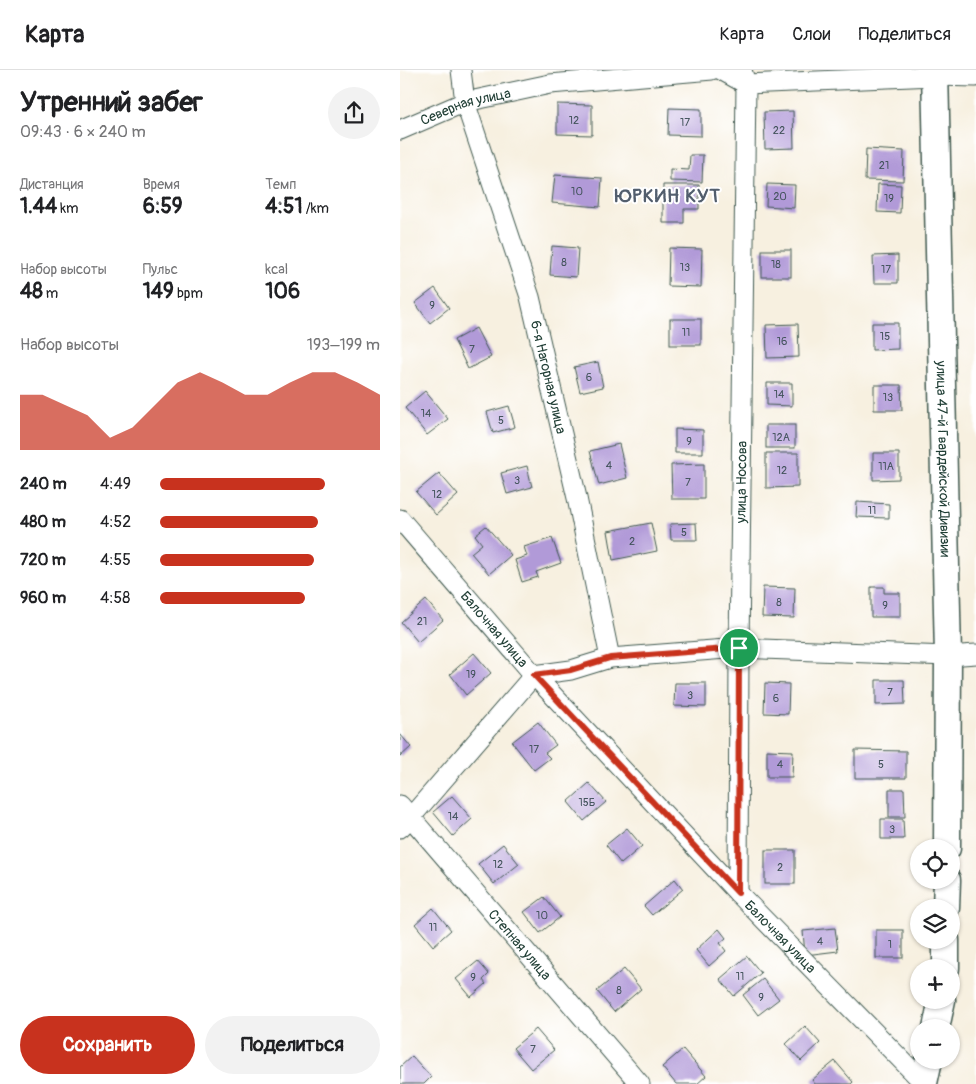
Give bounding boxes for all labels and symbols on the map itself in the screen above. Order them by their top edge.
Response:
street label: Северная улица [418,84,512,129]
house number: 12 [569,114,579,127]
house number: 17 [680,116,690,129]
house number: 22 [773,124,785,137]
house number: 21 [879,159,889,172]
district label: ЮРКИН КУТ [614,184,721,208]
house number: 10 [571,185,583,198]
house number: 20 [773,190,787,203]
house number: 19 [884,192,894,205]
house number: 8 [561,256,567,269]
house number: 18 [771,258,781,271]
house number: 13 [680,261,690,274]
house number: 17 [881,263,891,276]
house number: 9 [429,299,435,312]
street label: 6-я Нагорная улица [527,319,570,436]
house number: 11 [682,326,690,339]
house number: 15 [880,330,890,343]
house number: 16 [777,335,787,348]
house number: 7 [469,343,475,356]
street label: улица 47-й Гвардейской Дивизии [933,359,954,557]
house number: 6 [586,371,592,384]
house number: 14 [774,388,785,401]
house number: 13 [883,391,893,404]
house number: 14 [421,407,432,420]
house number: 5 [498,414,504,427]
house number: 12А [772,431,790,444]
house number: 9 [686,435,692,448]
street label: улица Носова [732,441,750,524]
house number: 4 [606,459,613,472]
house number: 11А [878,460,894,473]
house number: 12 [777,464,787,477]
house number: 3 [514,474,520,487]
house number: 7 [685,476,691,489]
house number: 12 [432,488,442,501]
house number: 11 [868,504,876,517]
house number: 5 [681,526,687,539]
house number: 2 [629,535,635,548]
street label: Балочная улица [457,587,532,671]
house number: 8 [776,596,782,609]
house number: 9 [882,599,888,612]
house number: 21 [417,615,427,628]
pin [718,627,760,669]
house number: 19 [466,668,476,681]
house number: 7 [887,686,893,699]
house number: 3 [687,689,693,702]
house number: 6 [773,692,779,705]
house number: 17 [529,743,539,756]
house number: 4 [777,758,784,771]
house number: 5 [878,758,884,771]
house number: 15Б [579,796,595,809]
house number: 14 [448,810,459,823]
house number: 3 [889,823,895,836]
house number: 12 [493,858,503,871]
house number: 2 [777,861,783,874]
street label: Балочная улица [741,897,820,976]
street label: Степная улица [485,906,555,983]
house number: 10 [536,909,548,922]
house number: 11 [429,921,437,934]
house number: 4 [817,935,824,948]
house number: 1 [888,938,892,951]
house number: 11 [736,970,744,983]
house number: 9 [470,971,476,984]
house number: 8 [616,984,622,997]
house number: 9 [758,991,764,1004]
house number: 7 [530,1043,536,1056]

